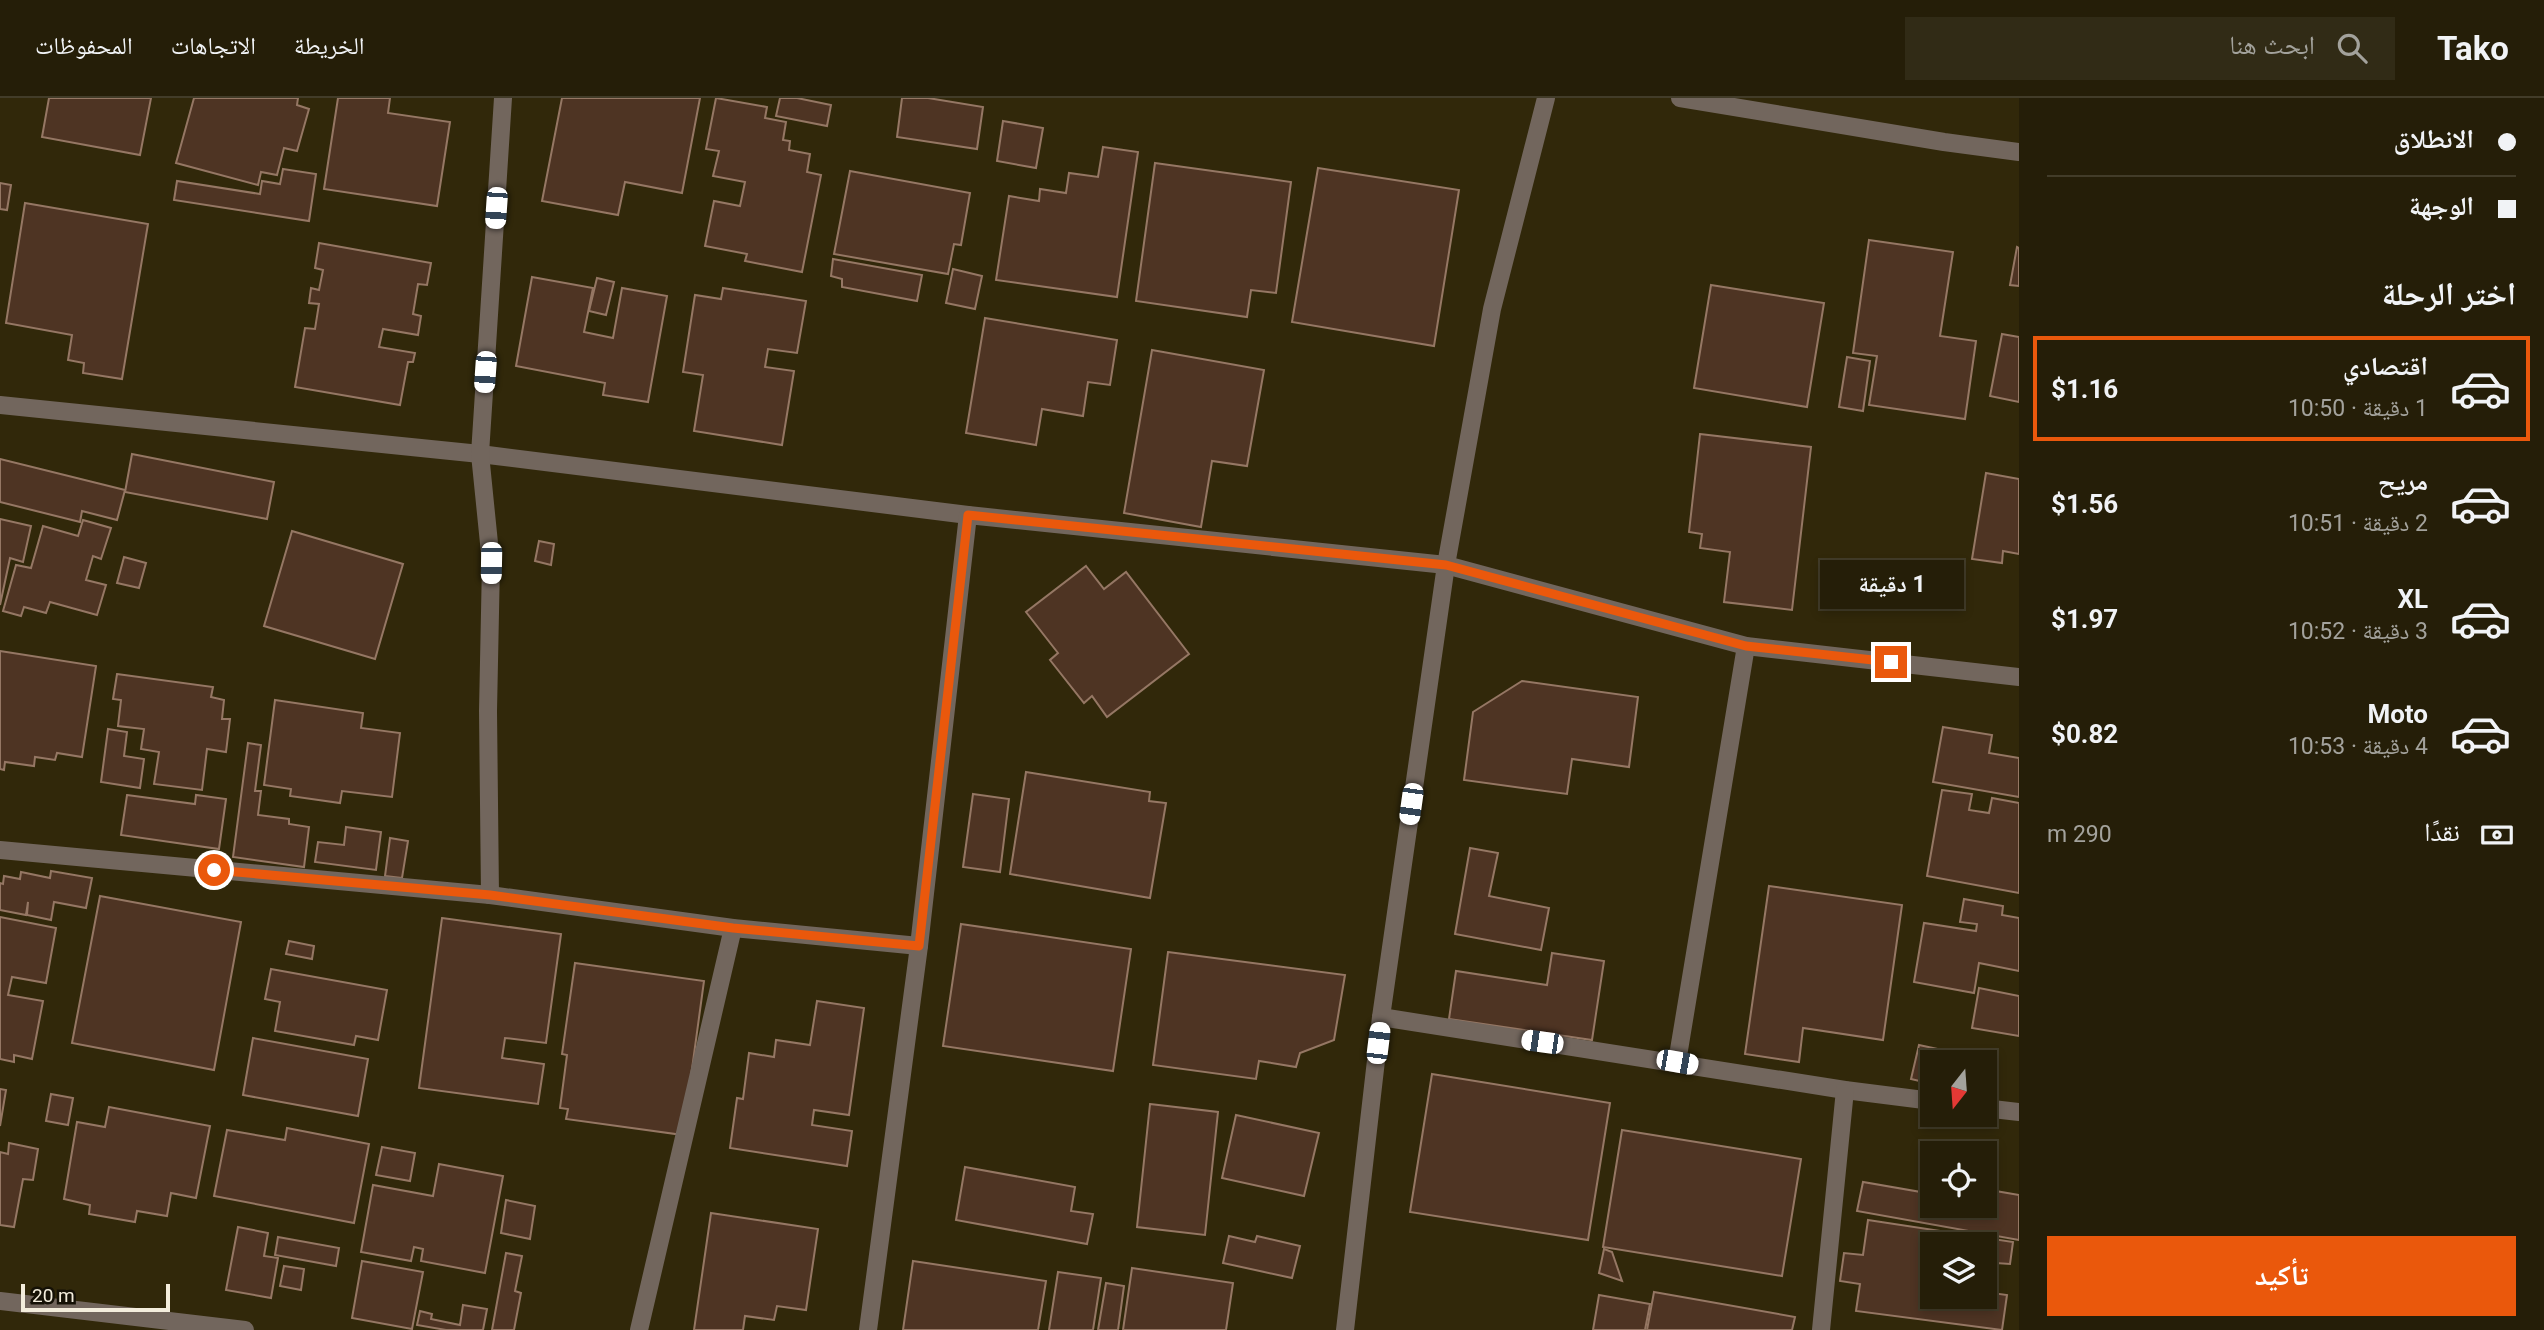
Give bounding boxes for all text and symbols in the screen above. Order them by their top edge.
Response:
search box [1905,17,2395,80]
icon: search [2333,29,2371,67]
text: Tako [2437,29,2509,68]
text: ابحث هنا [2229,30,2315,60]
text: المحفوظات [35,32,133,60]
text: الاتجاهات [171,32,256,60]
text: الخريطة [294,32,365,60]
text: الانطلاق [2394,124,2474,154]
car [485,186,508,230]
text: الوجهة [2409,191,2474,221]
text: اختر الرحلة [2382,275,2516,313]
car [474,350,497,394]
text: اقتصادي [2343,351,2428,381]
icon: car [2449,357,2512,420]
text: $1.16 [2051,374,2118,404]
text: 1 دقيقة · 10:50 [2288,395,2428,422]
text: مريح [2378,466,2428,496]
icon: car [2449,472,2512,535]
text: $1.56 [2051,489,2118,519]
text: 2 دقيقة · 10:51 [2288,510,2428,537]
car [481,542,502,584]
callout: 1 دقيقة [1819,560,1963,610]
text: 1 دقيقة [1858,571,1926,598]
text: XL [2397,584,2428,614]
icon: car [2449,587,2512,650]
text: $1.97 [2051,604,2118,634]
text: 3 دقيقة · 10:52 [2288,618,2428,645]
route end [1875,646,1907,678]
text: Moto [2367,699,2428,729]
icon: car [2449,702,2512,765]
text: $0.82 [2051,719,2118,749]
text: 4 دقيقة · 10:53 [2288,733,2428,760]
car [1398,782,1425,826]
icon: cash [2478,816,2516,854]
text: نقدًا [2424,817,2460,847]
text: 290 m [2047,821,2112,848]
route start [198,854,230,886]
car [1366,1021,1391,1065]
car [1520,1029,1565,1055]
car [1655,1048,1700,1076]
north arrow [1920,1050,1997,1127]
map controls [1920,1050,1997,1309]
button: locate [1920,1141,1997,1218]
button: layers [1920,1232,1997,1309]
button: تأكيد [2047,1236,2516,1316]
scale bar [21,1281,170,1313]
text: 20 m [32,1284,75,1307]

